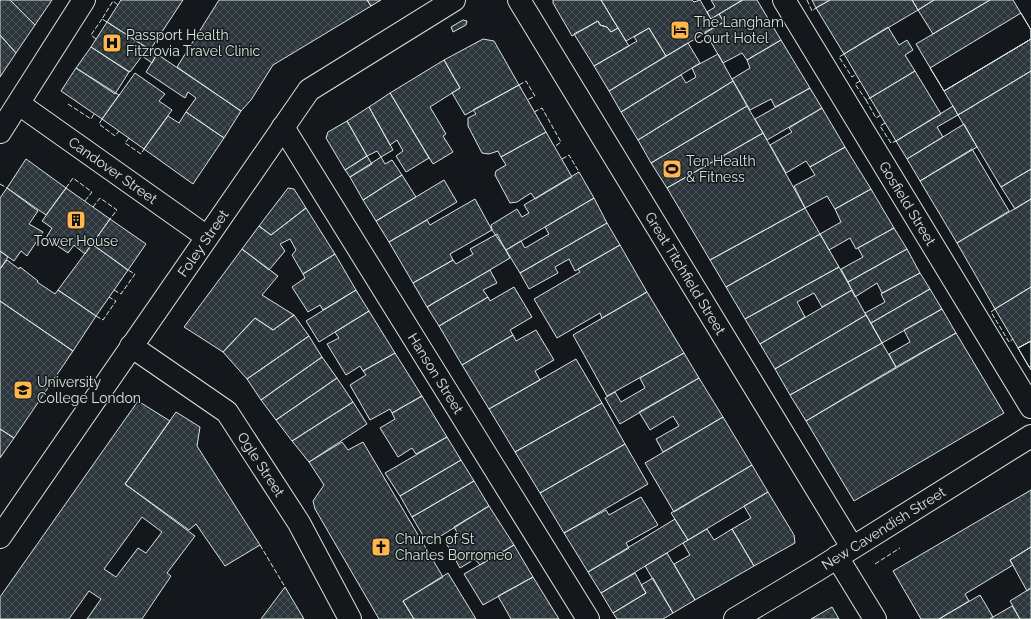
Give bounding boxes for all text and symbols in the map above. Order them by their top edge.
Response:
place label: The Langham Court Hotel [694,14,784,46]
hotel icon: The Langham Court Hotel [669,19,691,41]
place label: Passport Health Fitzrovia Travel Clinic [126,27,261,59]
hospital icon: Passport Health Fitzrovia Travel Clinic [101,32,123,54]
street label: Candover Street [66,134,160,207]
place label: Ten Health & Fitness [686,153,756,185]
sports icon: Ten Health & Fitness [661,158,683,180]
street label: Gosfield Street [876,159,939,249]
street label: Foley Street [174,207,232,280]
building icon: Tower House [65,209,87,231]
street label: Great Titchfield Street [642,209,729,338]
place label: Tower House [34,233,118,249]
street label: Hanson Street [405,330,467,417]
place label: University College London [37,374,141,406]
school or university icon: University College London [12,379,34,401]
street label: Ogle Street [234,429,288,500]
street label: New Cavendish Street [819,483,949,573]
place label: Church of St Charles Borromeo [395,531,513,563]
church icon: Church of St Charles Borromeo [370,536,392,558]

